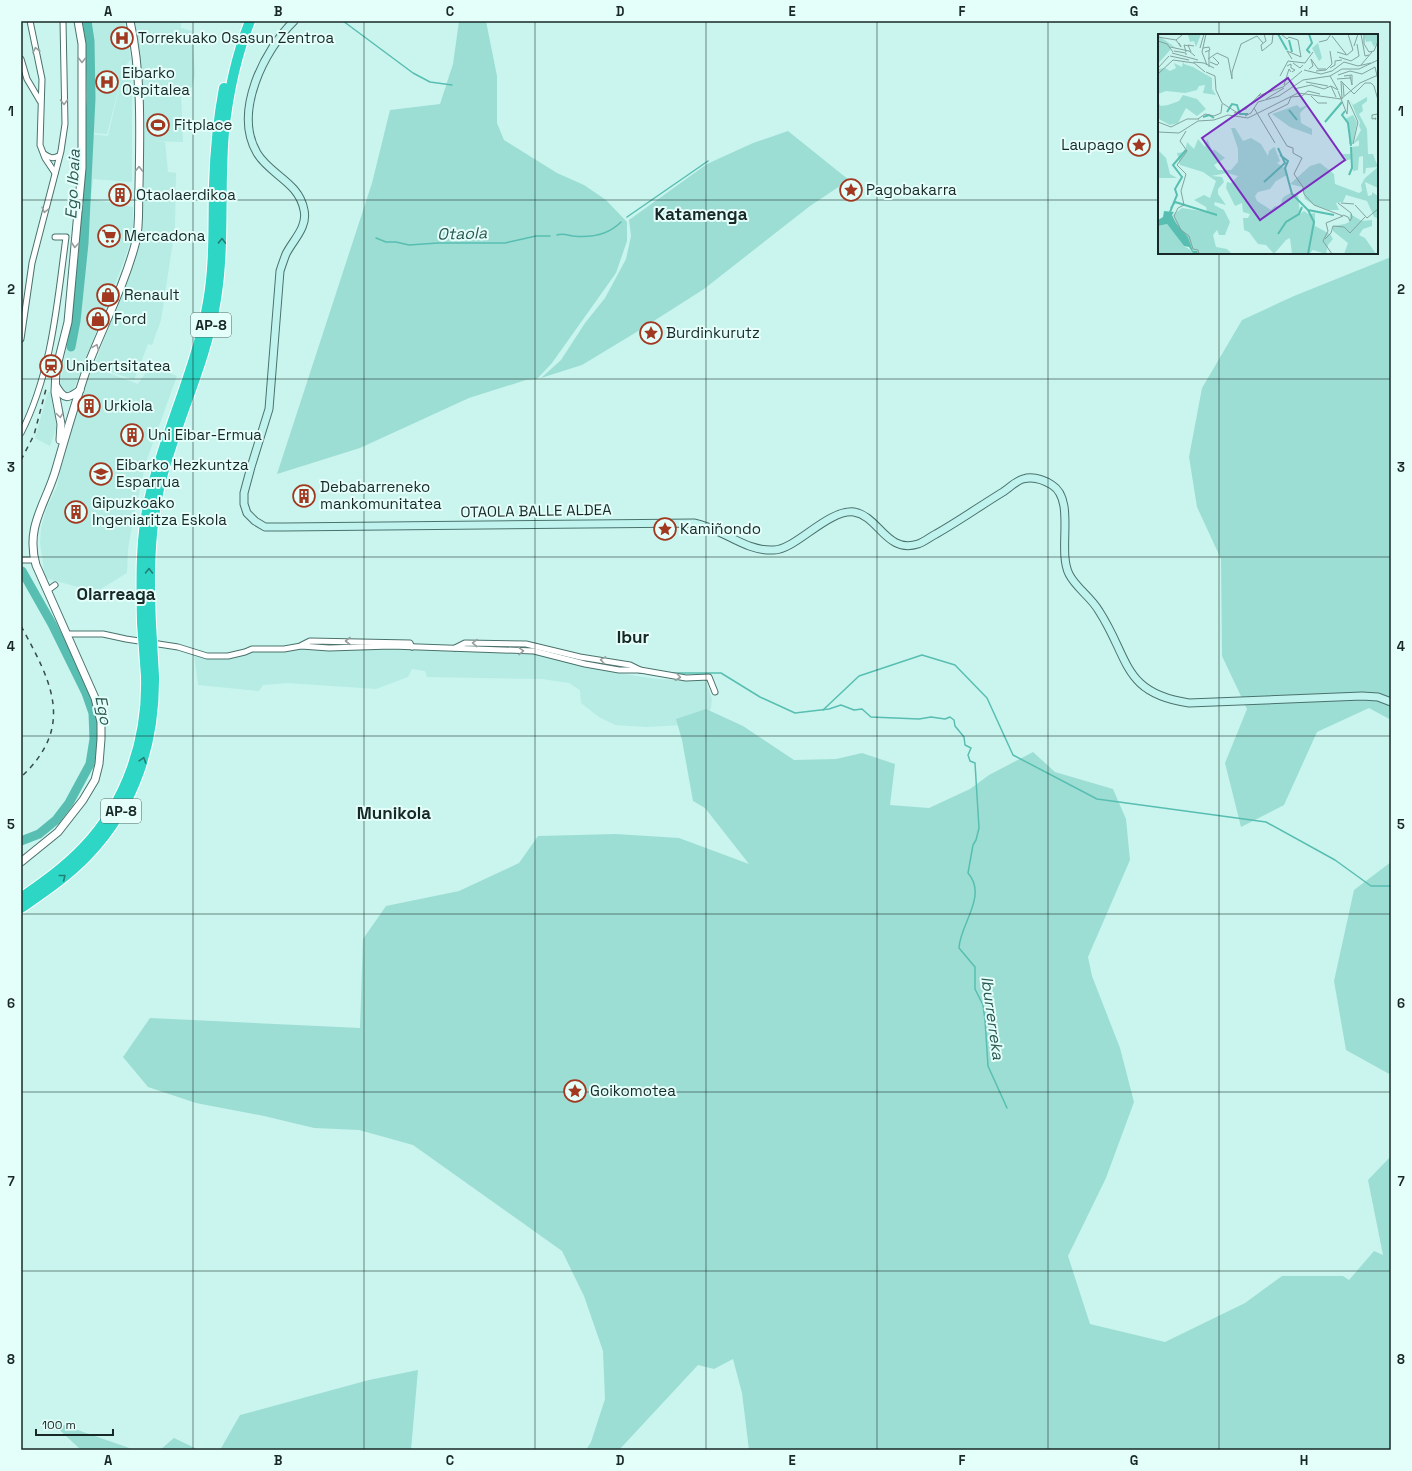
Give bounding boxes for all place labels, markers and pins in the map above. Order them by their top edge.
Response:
hospital icon: Torrekuako Osasun Zentroa [109,25,135,51]
place label: Torrekuako Osasun Zentroa [138,28,335,47]
place label: Eibarko Ospitalea [122,63,190,99]
hospital icon: Eibarko Ospitalea [94,69,120,95]
sports icon: Fitplace [145,112,171,138]
place label: Fitplace [174,115,232,134]
place icon: Laupago [1126,132,1152,158]
place label: Laupago [1061,135,1124,154]
place icon: Pagobakarra [838,177,864,203]
place label: Pagobakarra [866,180,957,199]
building icon: Otaolaerdikoa [107,182,133,208]
place label: Otaolaerdikoa [136,185,236,204]
supermarket icon: Mercadona [96,223,122,249]
place label: Mercadona [124,226,206,245]
shop icon: Renault [95,282,121,308]
place label: Renault [124,285,180,304]
shop icon: Ford [85,306,111,332]
place label: Ford [114,309,146,328]
place icon: Burdinkurutz [638,320,664,346]
place label: Burdinkurutz [666,323,760,342]
station icon: Unibertsitatea [38,353,64,379]
place label: Unibertsitatea [66,356,171,375]
building icon: Urkiola [76,393,102,419]
place label: Urkiola [104,396,153,415]
building icon: Uni Eibar-Ermua [119,422,145,448]
place label: Uni Eibar-Ermua [148,425,262,444]
place label: Eibarko Hezkuntza Esparrua [116,455,249,491]
school or university icon: Eibarko Hezkuntza Esparrua [88,461,114,487]
place label: Debabarreneko mankomunitatea [320,477,442,513]
building icon: Debabarreneko mankomunitatea [291,483,317,509]
place label: Gipuzkoako Ingeniaritza Eskola [92,493,227,529]
building icon: Gipuzkoako Ingeniaritza Eskola [63,499,89,525]
place icon: Kamiñondo [652,516,678,542]
place label: Kamiñondo [680,519,761,538]
place icon: Goikomotea [562,1078,588,1104]
place label: Goikomotea [590,1081,676,1100]

